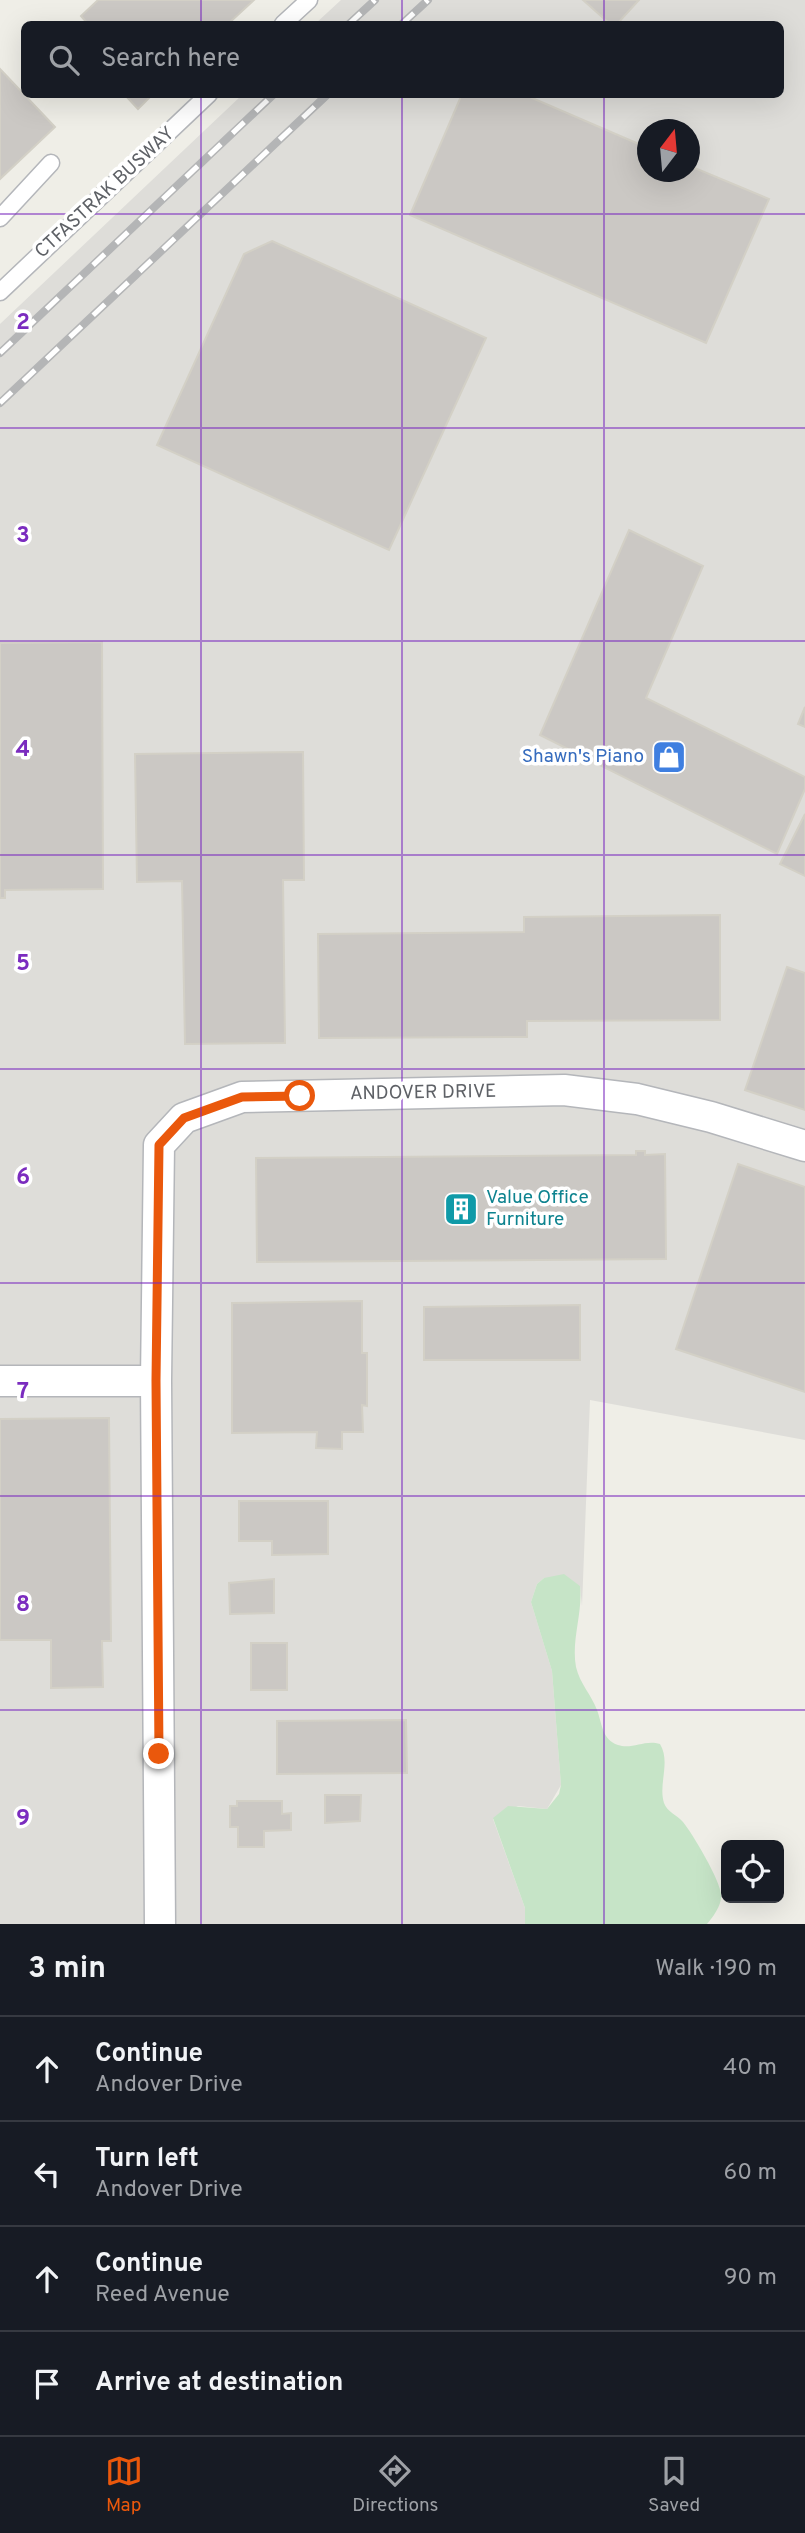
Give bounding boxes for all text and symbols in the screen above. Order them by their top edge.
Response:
search box [21,21,784,98]
icon: search [45,41,83,79]
text: Search here [101,43,240,76]
north arrow [637,119,700,182]
street label: CTFASTRAK BUSWAY [30,122,180,264]
text: 2 [16,309,30,338]
text: 3 [16,522,30,551]
text: 4 [16,736,30,765]
shop icon: Shawn's Piano [650,738,688,776]
place label: Shawn's Piano [522,745,644,769]
text: 5 [16,950,30,979]
route start [284,1080,315,1111]
street label: ANDOVER DRIVE [350,1080,496,1106]
text: 6 [16,1164,30,1193]
place label: Value Office Furniture [486,1186,589,1232]
building icon: Value Office Furniture [442,1190,480,1228]
text: 7 [17,1378,29,1407]
text: 8 [16,1591,30,1620]
route end [143,1738,174,1769]
text: 9 [16,1805,30,1834]
map controls [721,1840,784,1903]
button: locate [721,1840,784,1903]
text: 3 min [28,1951,106,1988]
text: Walk · 190 m [655,1955,777,1984]
text: Continue [95,2038,203,2071]
icon: ahead [28,2050,66,2088]
text: 40 m [723,2054,777,2083]
text: Andover Drive [95,2071,243,2100]
text: Turn left [95,2143,199,2176]
icon: left [28,2155,66,2193]
text: 60 m [724,2159,777,2188]
text: Andover Drive [95,2176,243,2205]
text: Continue [95,2248,203,2281]
icon: ahead [28,2260,66,2298]
text: 90 m [724,2264,777,2293]
text: Reed Avenue [95,2281,230,2310]
icon: arrive [28,2365,66,2403]
text: Arrive at destination [95,2367,343,2400]
tab: Map [105,2452,143,2518]
tab: Directions [352,2452,439,2518]
tab: Saved [648,2452,700,2518]

